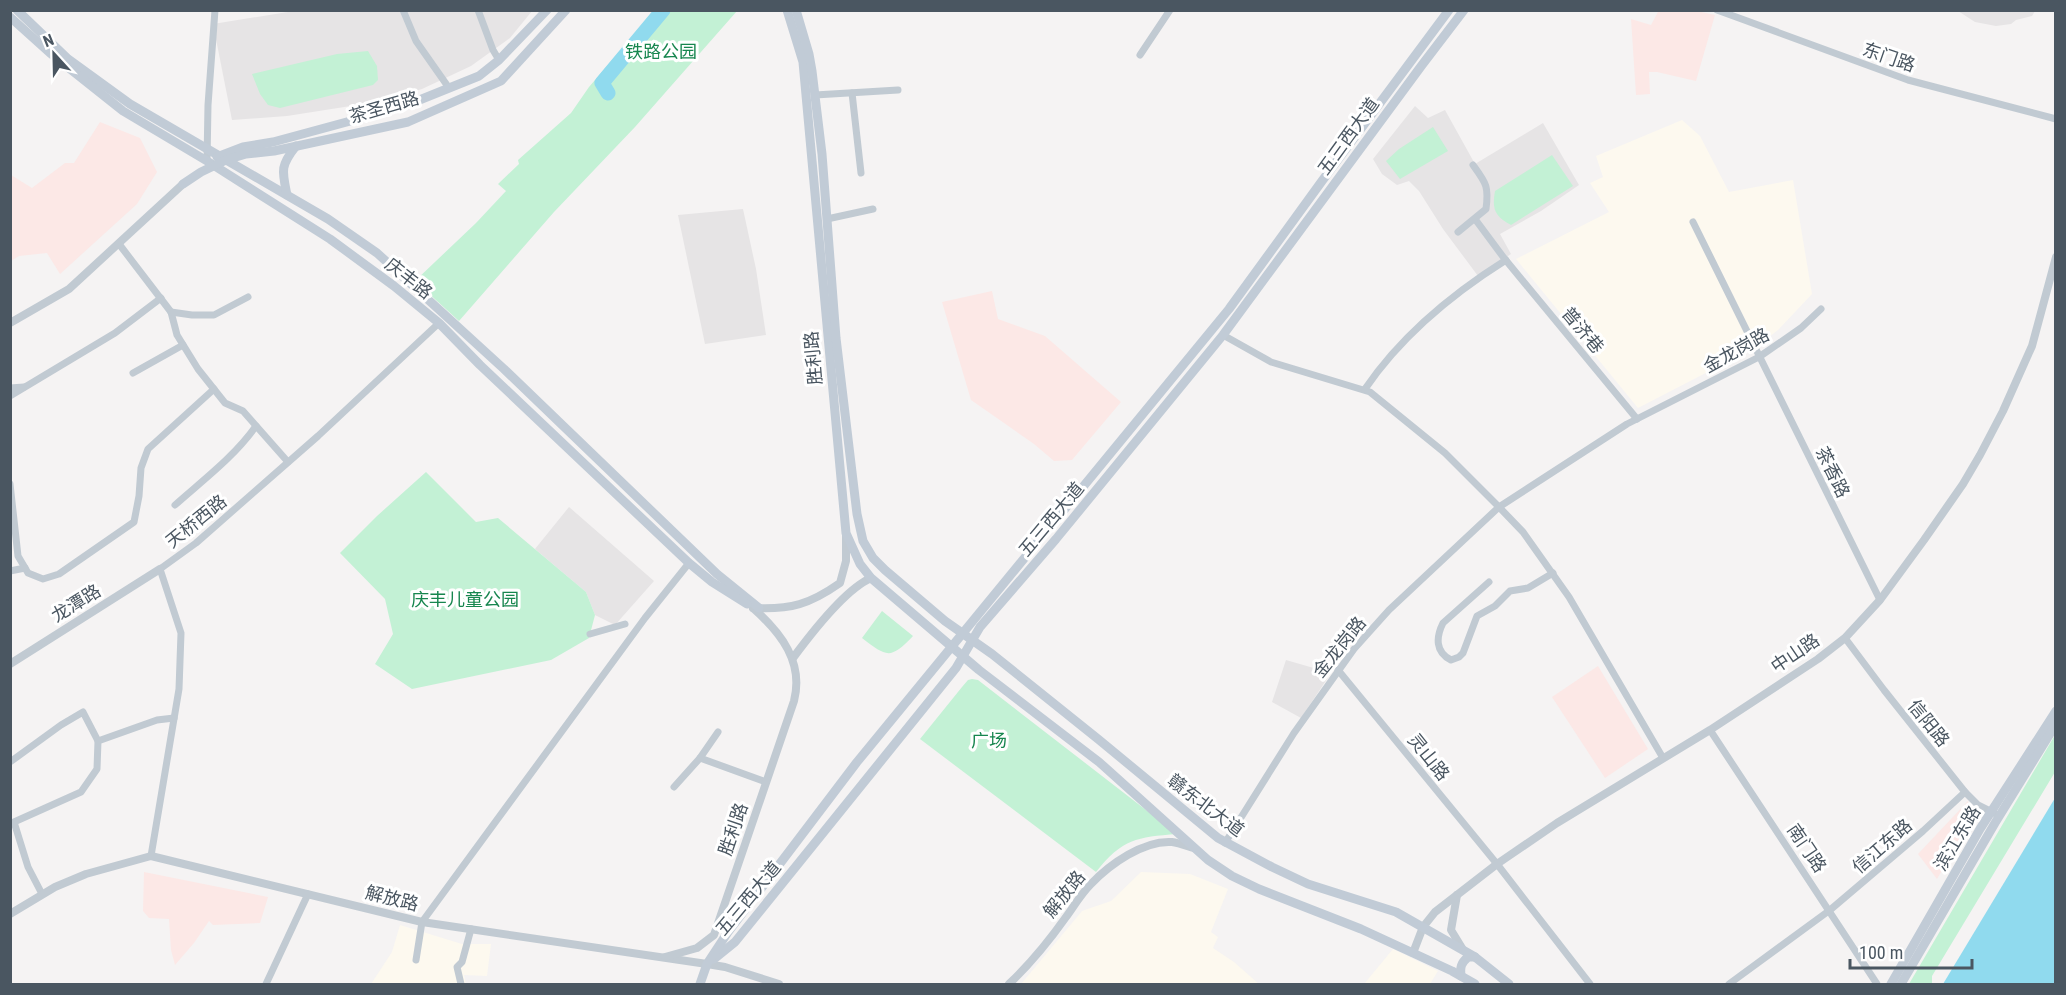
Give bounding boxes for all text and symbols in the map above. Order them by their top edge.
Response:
north arrow [24,24,84,84]
text: N [40,30,57,51]
street label: 东门路 [1860,38,1918,76]
park label: 铁路公园 [625,41,697,62]
street label: 茶圣西路 [347,87,421,127]
street label: 五三西大道 [1313,93,1383,179]
street label: 庆丰路 [381,253,437,303]
street label: 普济巷 [1558,303,1608,357]
street label: 金龙岗路 [1699,323,1773,377]
street label: 胜利路 [800,330,826,386]
street label: 茶香路 [1812,443,1854,501]
street label: 五三西大道 [1014,478,1088,560]
street label: 天桥西路 [161,490,231,552]
street label: 龙潭路 [48,580,104,626]
park label: 庆丰儿童公园 [411,589,519,610]
street label: 金龙岗路 [1308,612,1370,682]
street label: 中山路 [1767,629,1823,677]
street label: 信阳路 [1904,695,1954,751]
street label: 灵山路 [1404,729,1454,785]
park label: 广场 [971,730,1007,751]
street label: 赣东北大道 [1164,770,1248,840]
street label: 胜利路 [714,800,752,858]
street label: 滨江东路 [1929,802,1985,874]
street label: 信江东路 [1848,814,1916,878]
street label: 南门路 [1783,820,1831,876]
street label: 五三西大道 [711,857,785,939]
street label: 解放路 [1039,866,1089,922]
street label: 解放路 [363,881,421,915]
scale bar [1850,932,1972,970]
text: 100 m [1859,942,1903,963]

